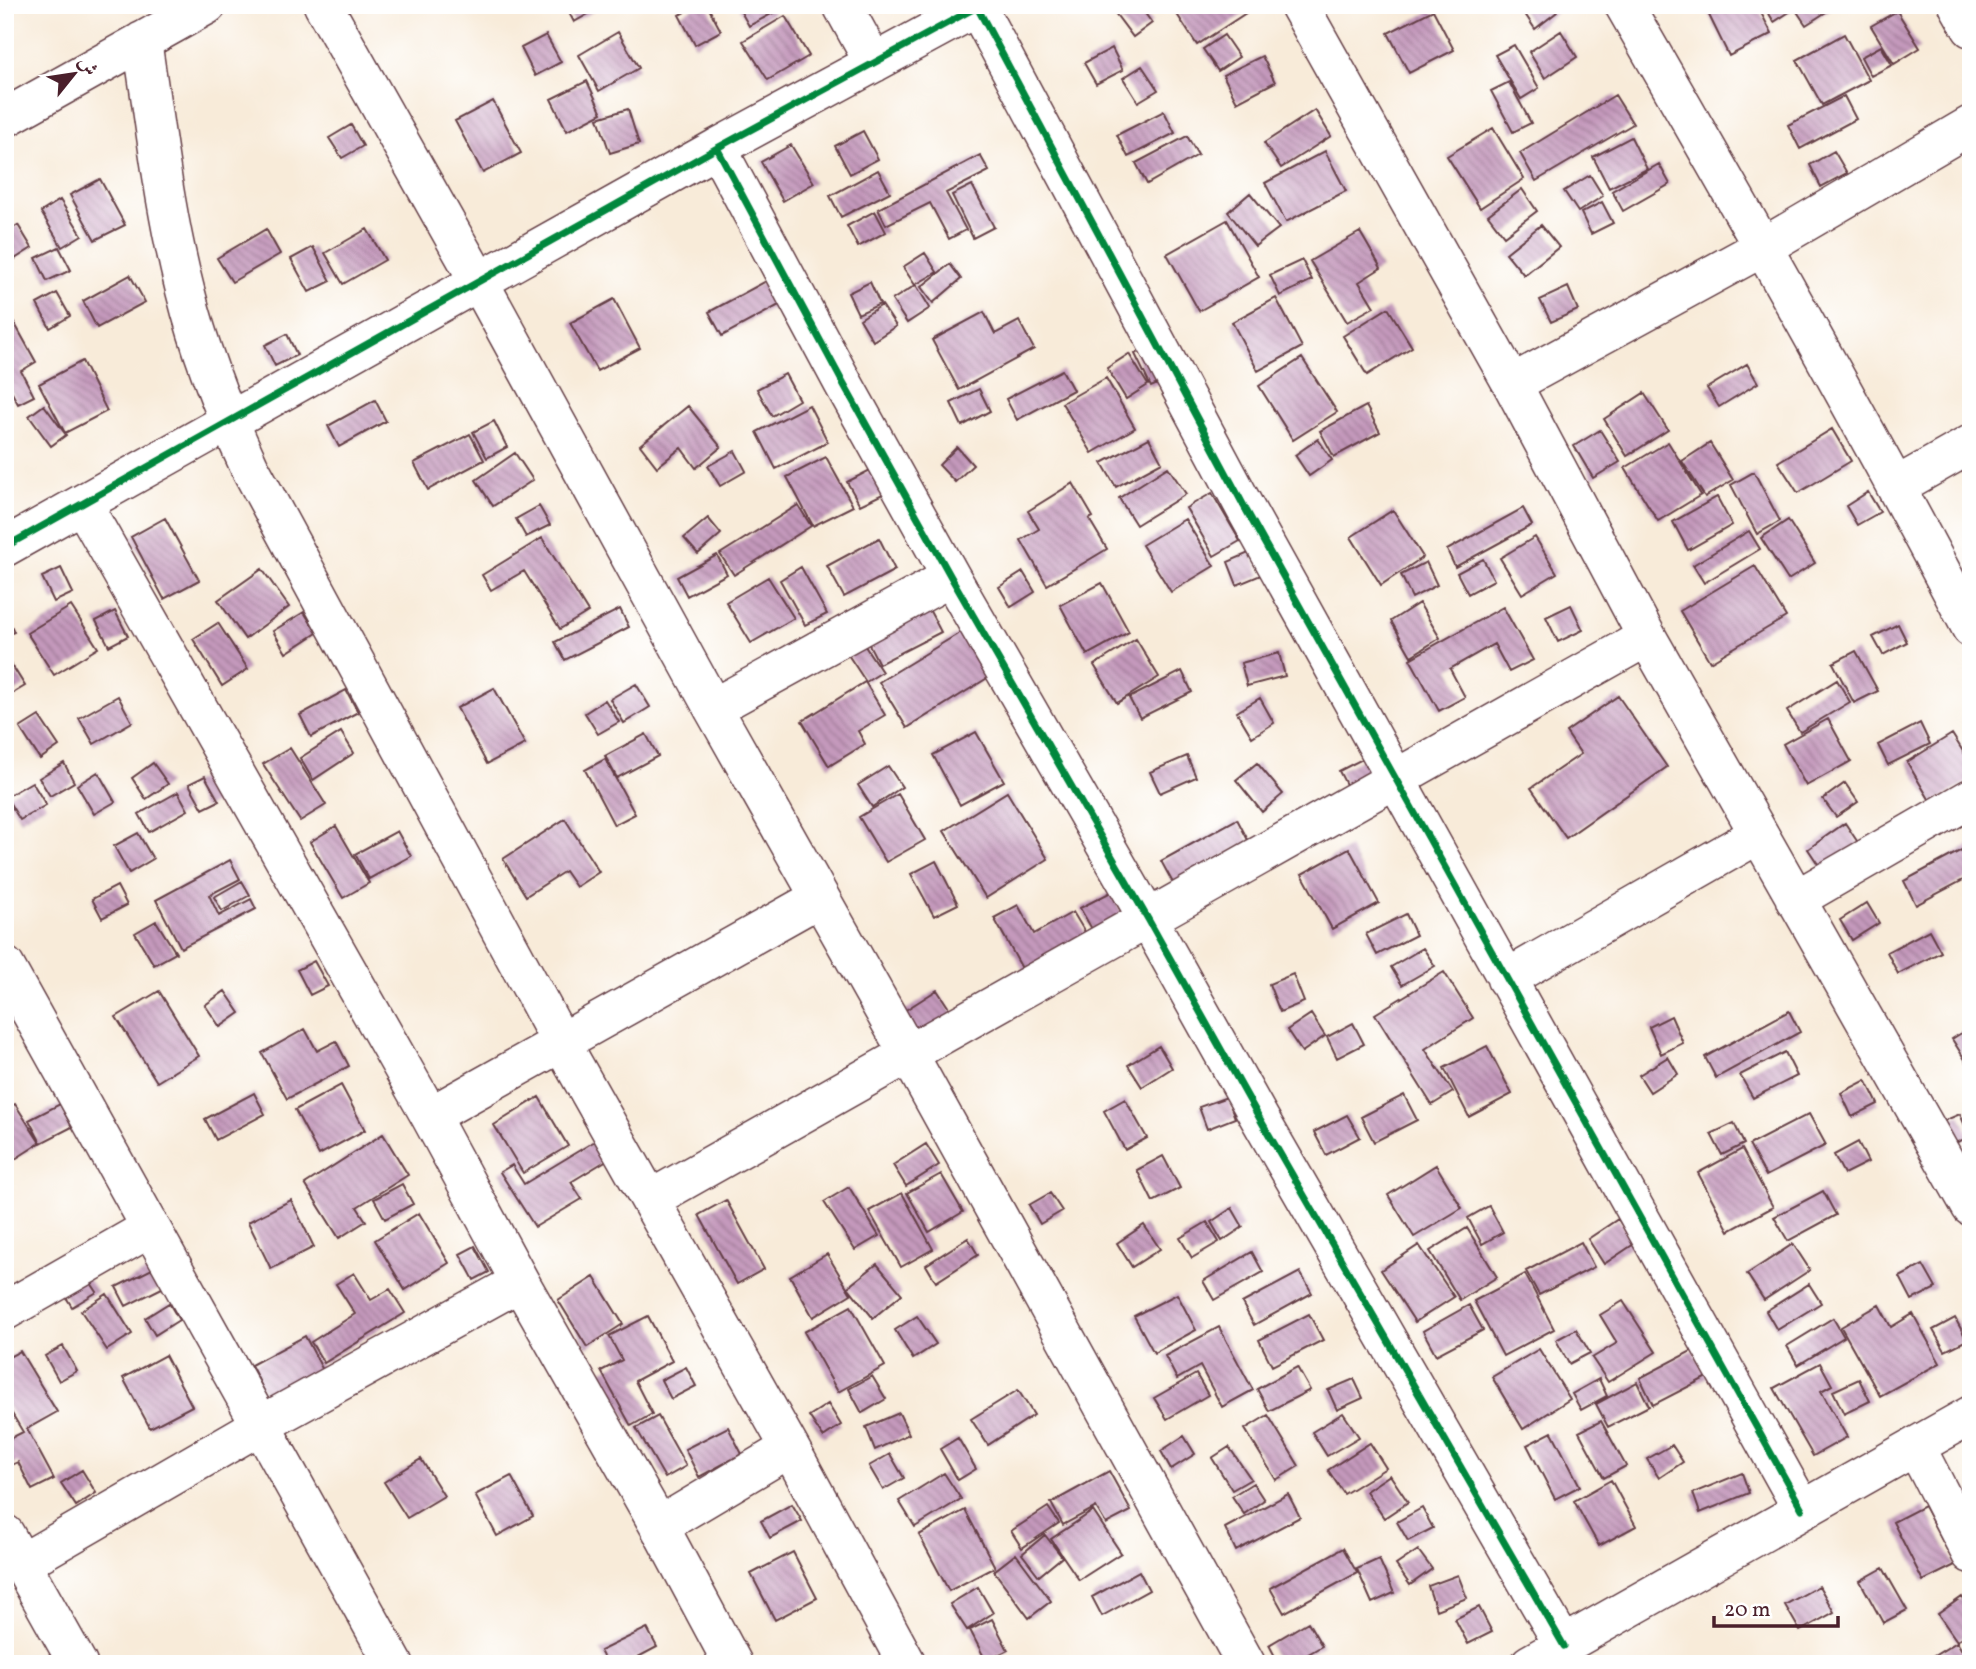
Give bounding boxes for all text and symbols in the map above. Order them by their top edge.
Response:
north arrow [38,38,108,108]
text: ش [71,52,103,81]
scale bar [1714,1585,1838,1629]
text: 20 m [1724,1596,1770,1625]

